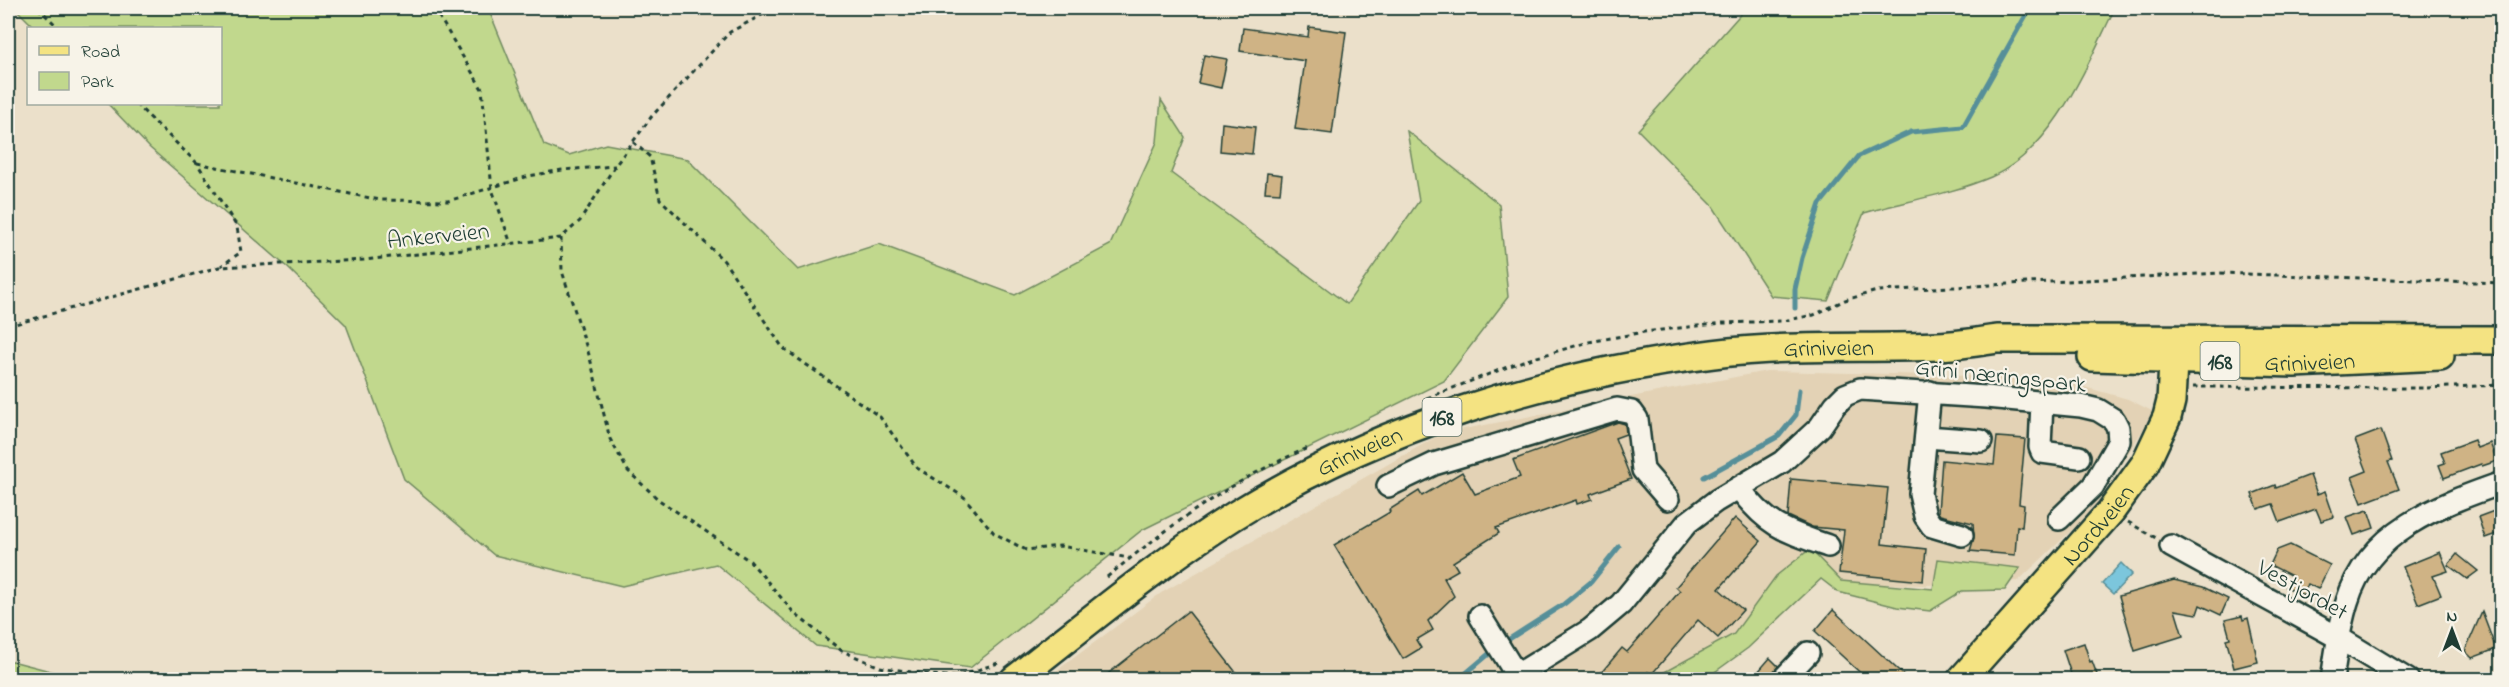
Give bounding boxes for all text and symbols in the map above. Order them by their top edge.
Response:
legend [27,27,222,105]
text: Road [81,40,120,66]
text: Park [81,70,114,96]
street label: Ankerveien [385,215,491,260]
street label: Griniveien [1783,332,1874,368]
road number: 168 [2200,342,2240,380]
street label: Griniveien [2264,345,2356,383]
street label: Grini næringspark [1914,351,2088,404]
road number: 168 [1422,398,1462,436]
street label: Griniveien [1311,419,1408,487]
street label: Nordveien [2055,478,2145,575]
street label: Vestjordet [2249,551,2354,631]
north arrow [2422,600,2482,660]
text: N [2447,605,2458,629]

